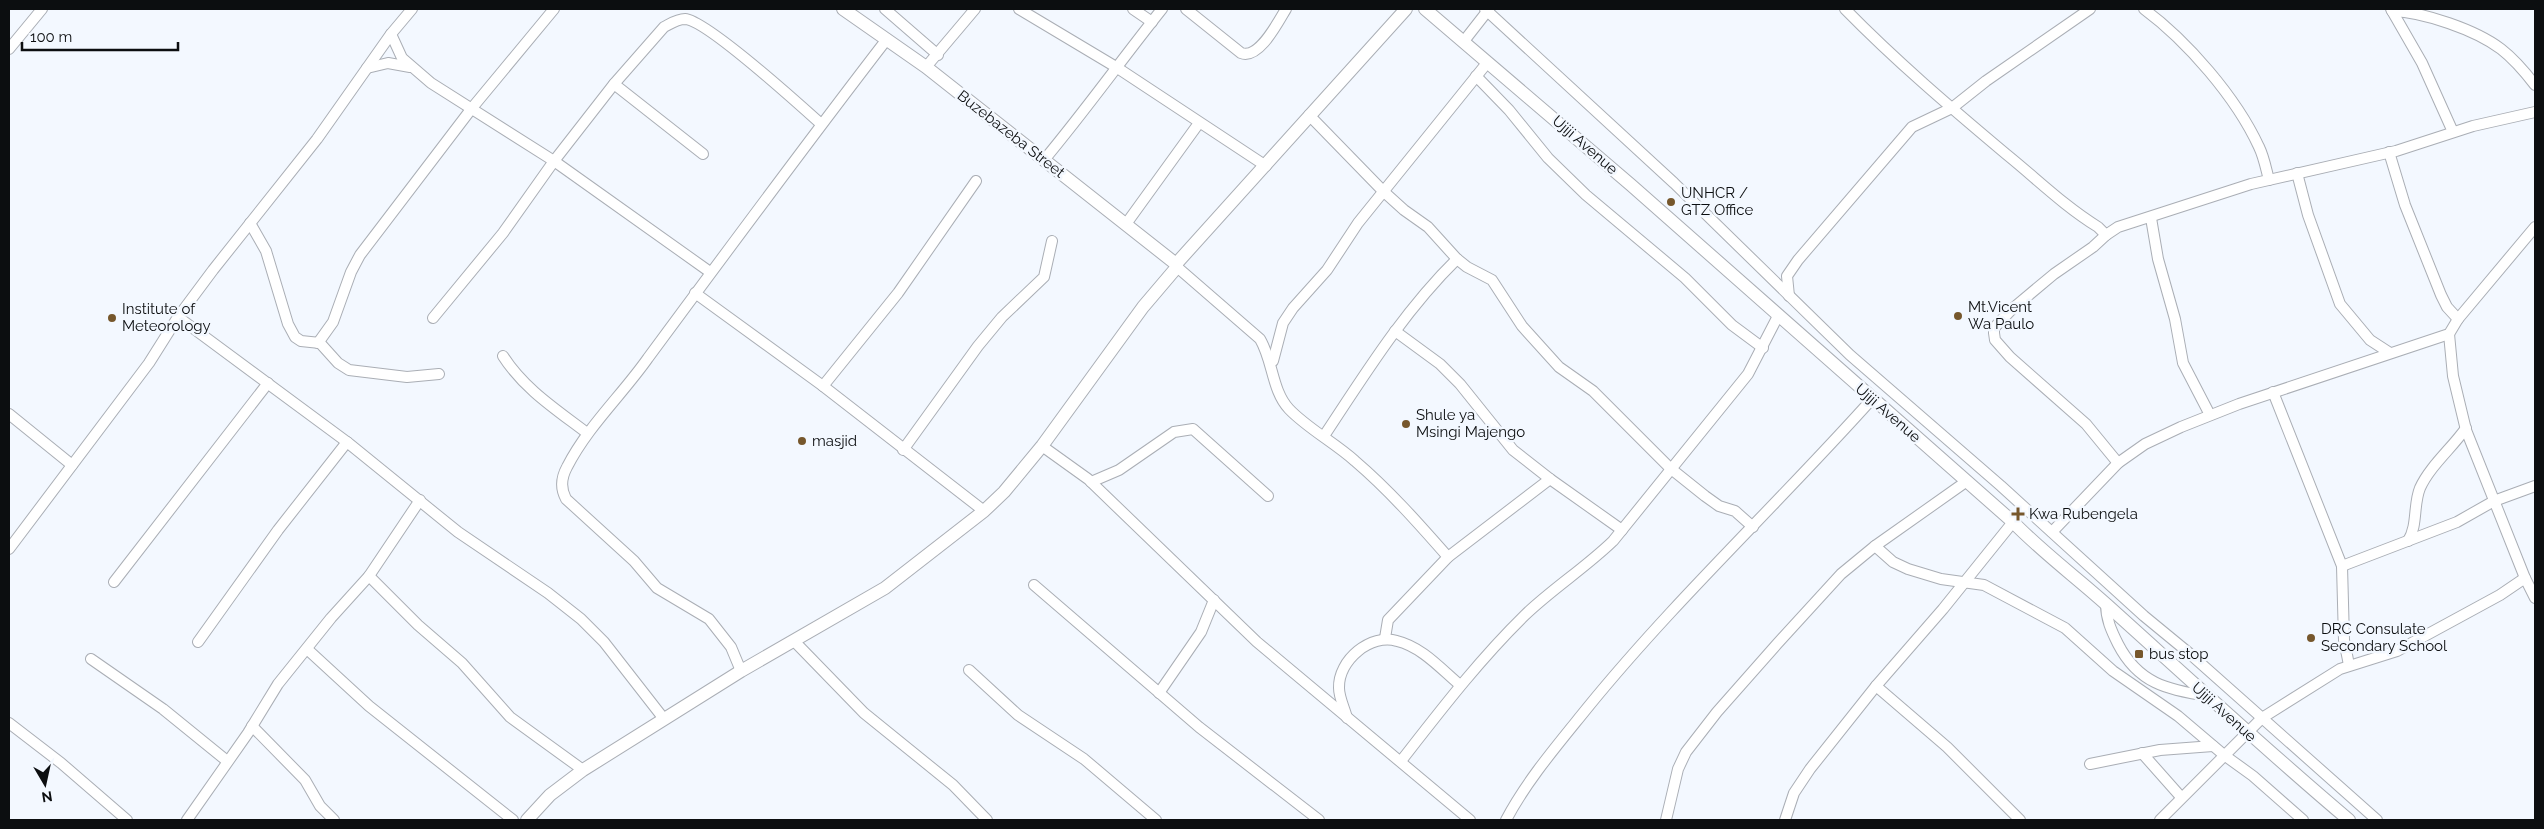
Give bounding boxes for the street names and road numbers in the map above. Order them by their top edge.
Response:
street label: Buzebazeba Street [954,87,1068,181]
street label: Ujiji Avenue [1549,112,1621,178]
street label: Ujiji Avenue [1852,380,1924,446]
street label: Ujiji Avenue [2188,678,2260,746]

